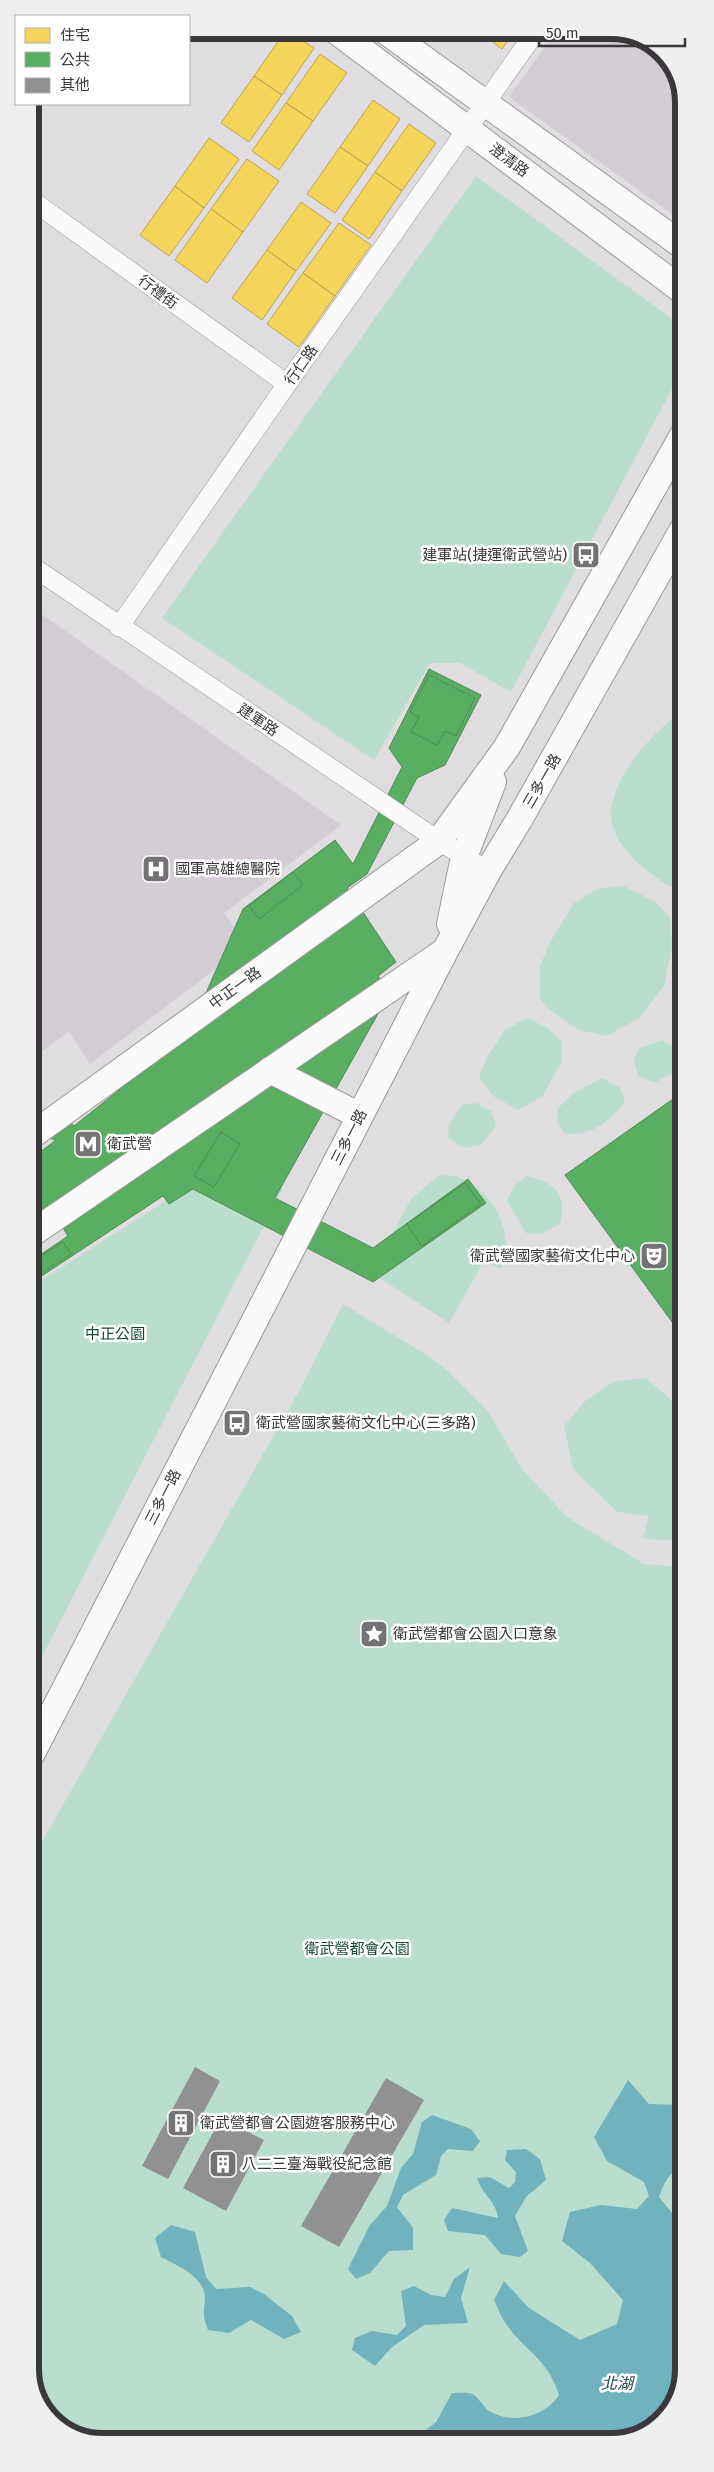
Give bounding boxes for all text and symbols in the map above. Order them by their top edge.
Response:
legend [15,15,190,105]
scale bar [539,15,685,47]
text: 50 m [546,24,579,42]
text: 住宅 [60,26,90,44]
text: 公共 [60,51,90,69]
text: 其他 [60,76,90,94]
street label: 澄清路 [486,139,532,181]
street label: 行禮街 [135,271,181,313]
street label: 行仁路 [281,341,321,389]
bus stop icon: 建軍站(捷運衛武營站) [571,540,601,570]
place label: 建軍站(捷運衛武營站) [422,546,567,564]
street label: 建軍路 [234,700,282,740]
street label: 三多一路 [519,751,565,811]
hospital icon: 國軍高雄總醫院 [141,854,171,884]
place label: 國軍高雄總醫院 [175,860,280,878]
street label: 中正一路 [205,963,265,1013]
street label: 三多一路 [327,1106,371,1168]
metro station icon: 衛武營 [73,1129,103,1159]
place label: 衛武營 [107,1135,152,1153]
theatre icon: 衛武營國家藝術文化中心 [639,1241,669,1271]
place label: 衛武營國家藝術文化中心 [470,1247,635,1265]
park label: 中正公園 [85,1325,145,1343]
bus stop icon: 衛武營國家藝術文化中心(三多路) [222,1408,252,1438]
place label: 衛武營國家藝術文化中心(三多路) [256,1414,476,1432]
street label: 三多一路 [141,1466,185,1528]
place icon: 衛武營都會公園入口意象 [359,1619,389,1649]
place label: 衛武營都會公園入口意象 [393,1625,558,1643]
park label: 衛武營都會公園 [304,1940,410,1958]
building icon: 衛武營都會公園遊客服務中心 [166,2108,196,2138]
place label: 衛武營都會公園遊客服務中心 [200,2114,395,2132]
building icon: 八二三臺海戰役紀念館 [208,2149,238,2179]
place label: 八二三臺海戰役紀念館 [242,2155,392,2173]
water label: 北湖 [601,2374,636,2393]

